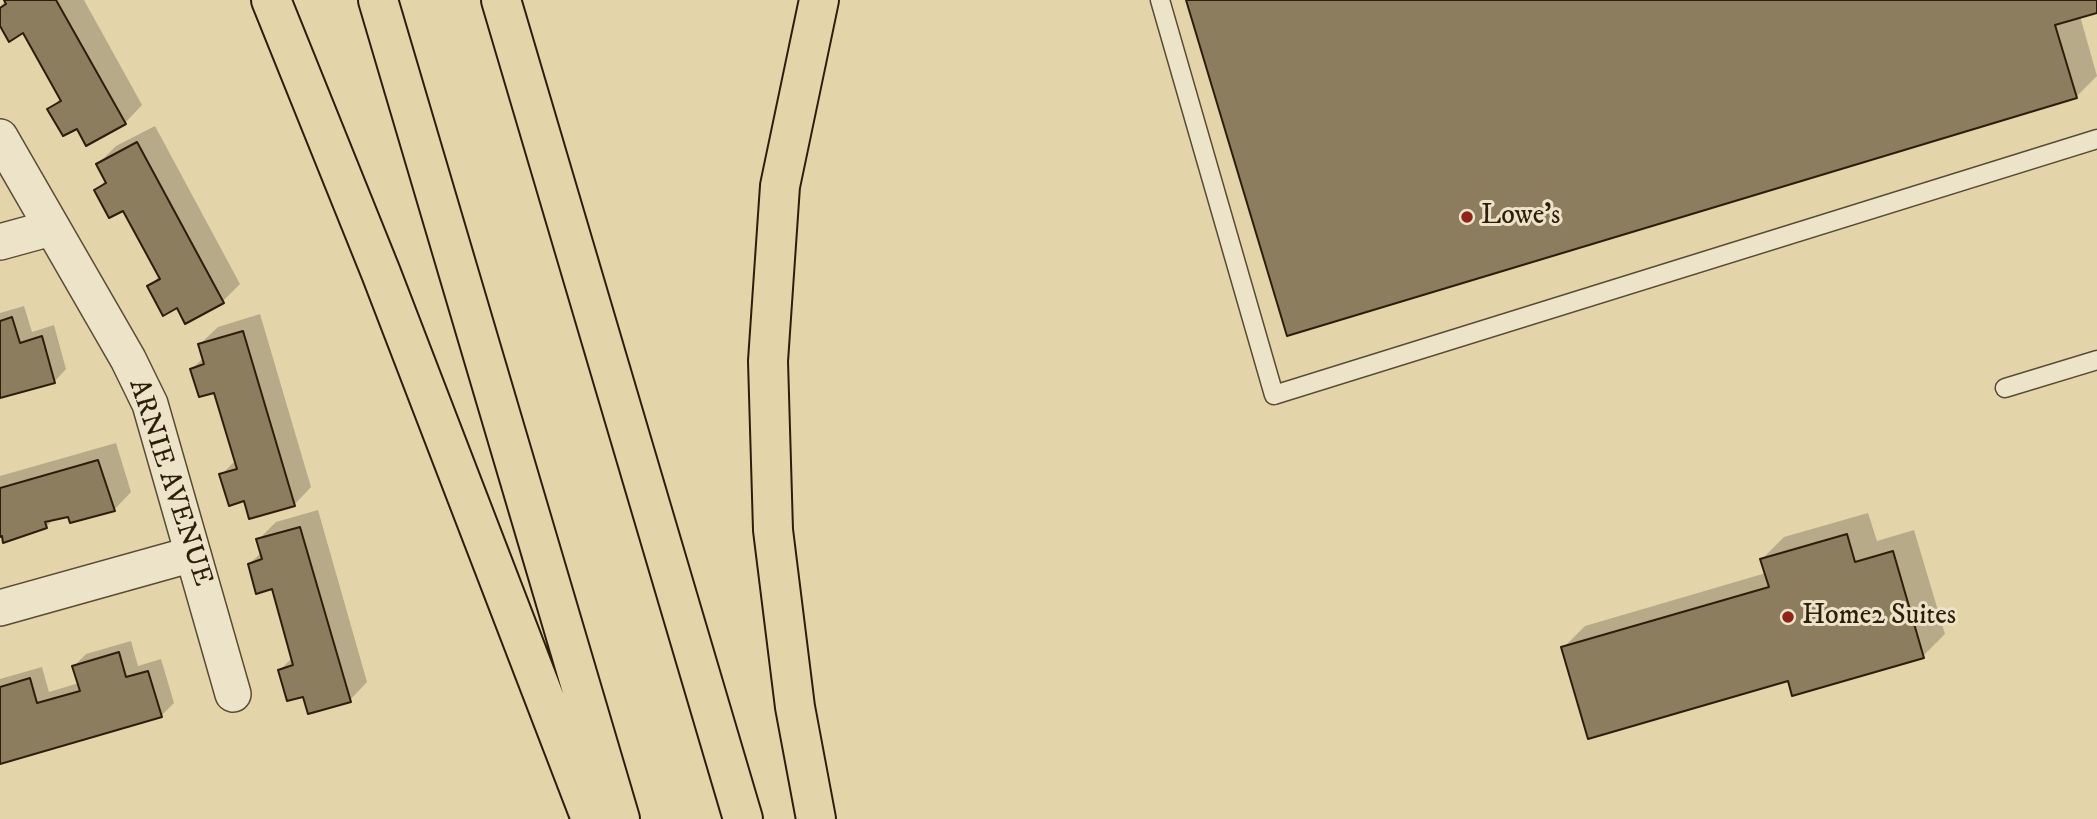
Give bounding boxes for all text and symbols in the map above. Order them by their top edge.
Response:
place label: Lowe's [1481,200,1560,234]
marker: Lowe's [1459,209,1475,225]
street label: ARNIE AVENUE [120,375,218,591]
place label: Home2 Suites [1802,600,1956,634]
marker: Home2 Suites [1780,609,1796,625]

